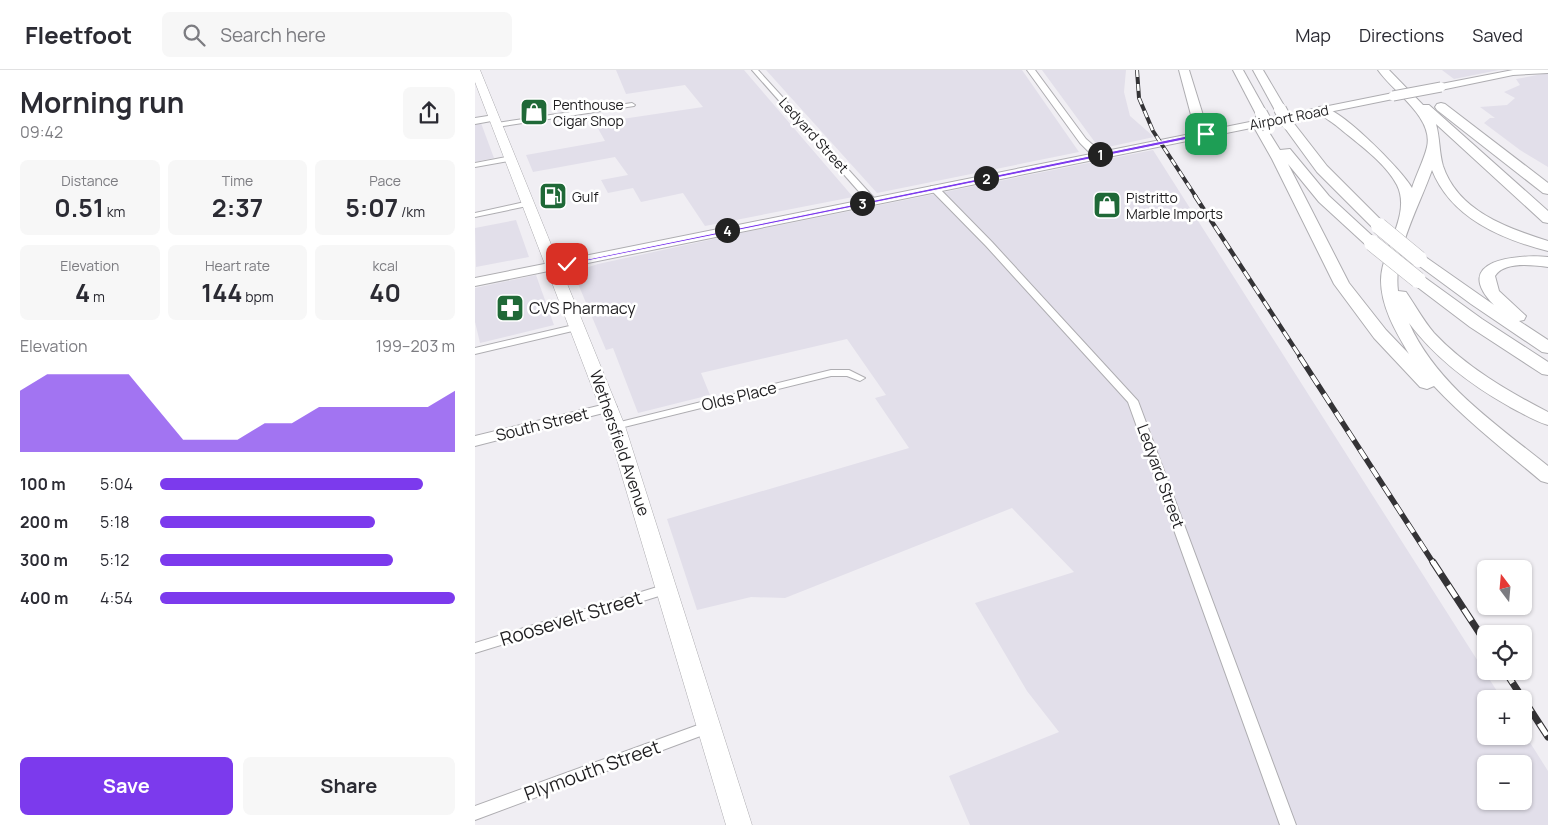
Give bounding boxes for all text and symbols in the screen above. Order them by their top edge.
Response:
search box [162,12,512,57]
text: Fleetfoot [25,18,132,51]
icon: search [180,21,208,49]
text: Search here [220,22,326,48]
text: Map [1295,23,1331,47]
text: Directions [1359,23,1444,47]
text: Saved [1472,23,1523,47]
text: Morning run [20,83,184,121]
button: share [403,87,455,139]
street label: Ledyard Street [775,93,853,177]
place label: Penthouse Cigar Shop [553,95,624,130]
shop icon: Penthouse Cigar Shop [519,97,549,127]
street label: Airport Road [1248,100,1330,134]
pin [1185,113,1227,155]
icon: arrive [1192,120,1220,148]
text: 09:42 [20,121,63,143]
pin: 1 [1087,142,1113,166]
text: 1 [1097,145,1104,164]
pin: 2 [973,166,999,190]
text: 2 [982,169,991,188]
text: Distance [61,171,119,190]
text: Time [222,171,253,190]
text: Pace [369,171,401,190]
fuel station icon: Gulf [538,181,568,211]
place label: Gulf [572,187,598,206]
place label: Pistritto Marble Imports [1126,188,1223,223]
text: 0.51 [54,190,104,225]
text: 2:37 [212,190,263,225]
text: 5:07 [345,190,398,225]
pin: 3 [849,190,875,216]
shop icon: Pistritto Marble Imports [1092,190,1122,220]
text: 3 [858,194,867,213]
text: km [104,202,125,221]
text: /km [398,202,425,221]
pin: 4 [715,218,739,242]
text: 4 [723,221,732,240]
pin [546,243,588,285]
icon: check [553,250,581,278]
text: Elevation [60,256,119,275]
text: Heart rate [205,256,270,275]
text: kcal [372,256,398,275]
text: 4 [75,275,90,310]
text: 144 [201,275,242,310]
text: 40 [369,275,401,310]
text: m [90,287,105,306]
text: bpm [242,287,274,306]
pharmacy icon: CVS Pharmacy [495,293,525,323]
place label: CVS Pharmacy [529,297,636,319]
text: Elevation [20,335,88,357]
text: 199–203 m [376,335,455,357]
street label: Wethersfield Avenue [585,367,655,519]
street label: Olds Place [699,376,779,416]
street label: South Street [493,402,591,446]
street label: Ledyard Street [1132,421,1190,531]
text: 100 m [20,473,66,495]
text: 5:04 [100,473,133,495]
text: 200 m [20,511,68,533]
text: 5:18 [100,511,130,533]
text: 300 m [20,549,68,571]
text: 5:12 [100,549,129,571]
north arrow [1477,560,1533,615]
map controls [1477,560,1532,810]
street label: Roosevelt Street [497,584,645,652]
text: 400 m [20,587,68,609]
text: 4:54 [100,587,133,609]
button: locate [1477,625,1532,680]
button: + [1477,690,1532,745]
street label: Plymouth Street [520,733,664,807]
button: − [1477,755,1532,810]
button: Save [20,757,233,815]
button: Share [243,757,455,815]

